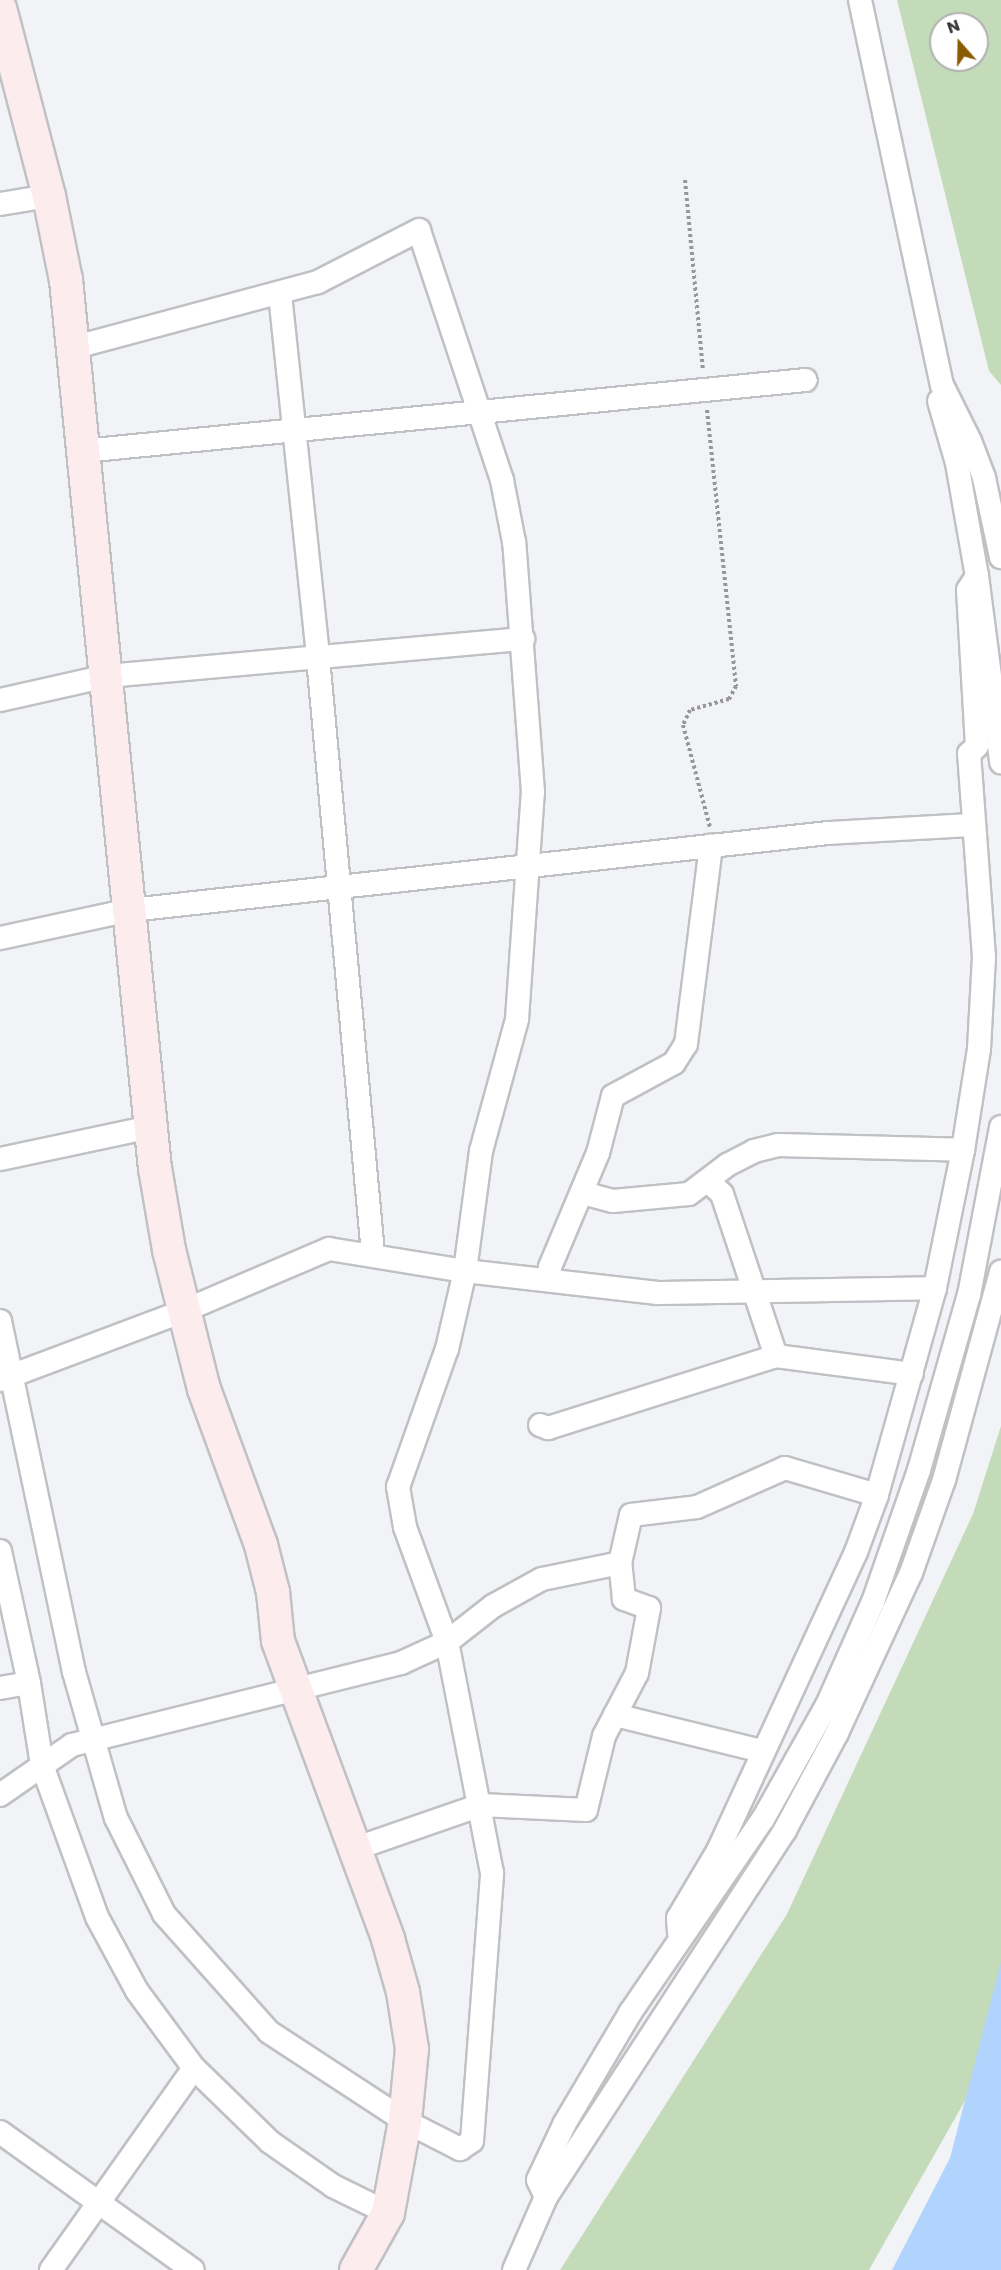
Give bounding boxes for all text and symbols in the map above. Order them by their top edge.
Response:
north arrow [929,12,989,72]
text: N [944,14,963,39]

